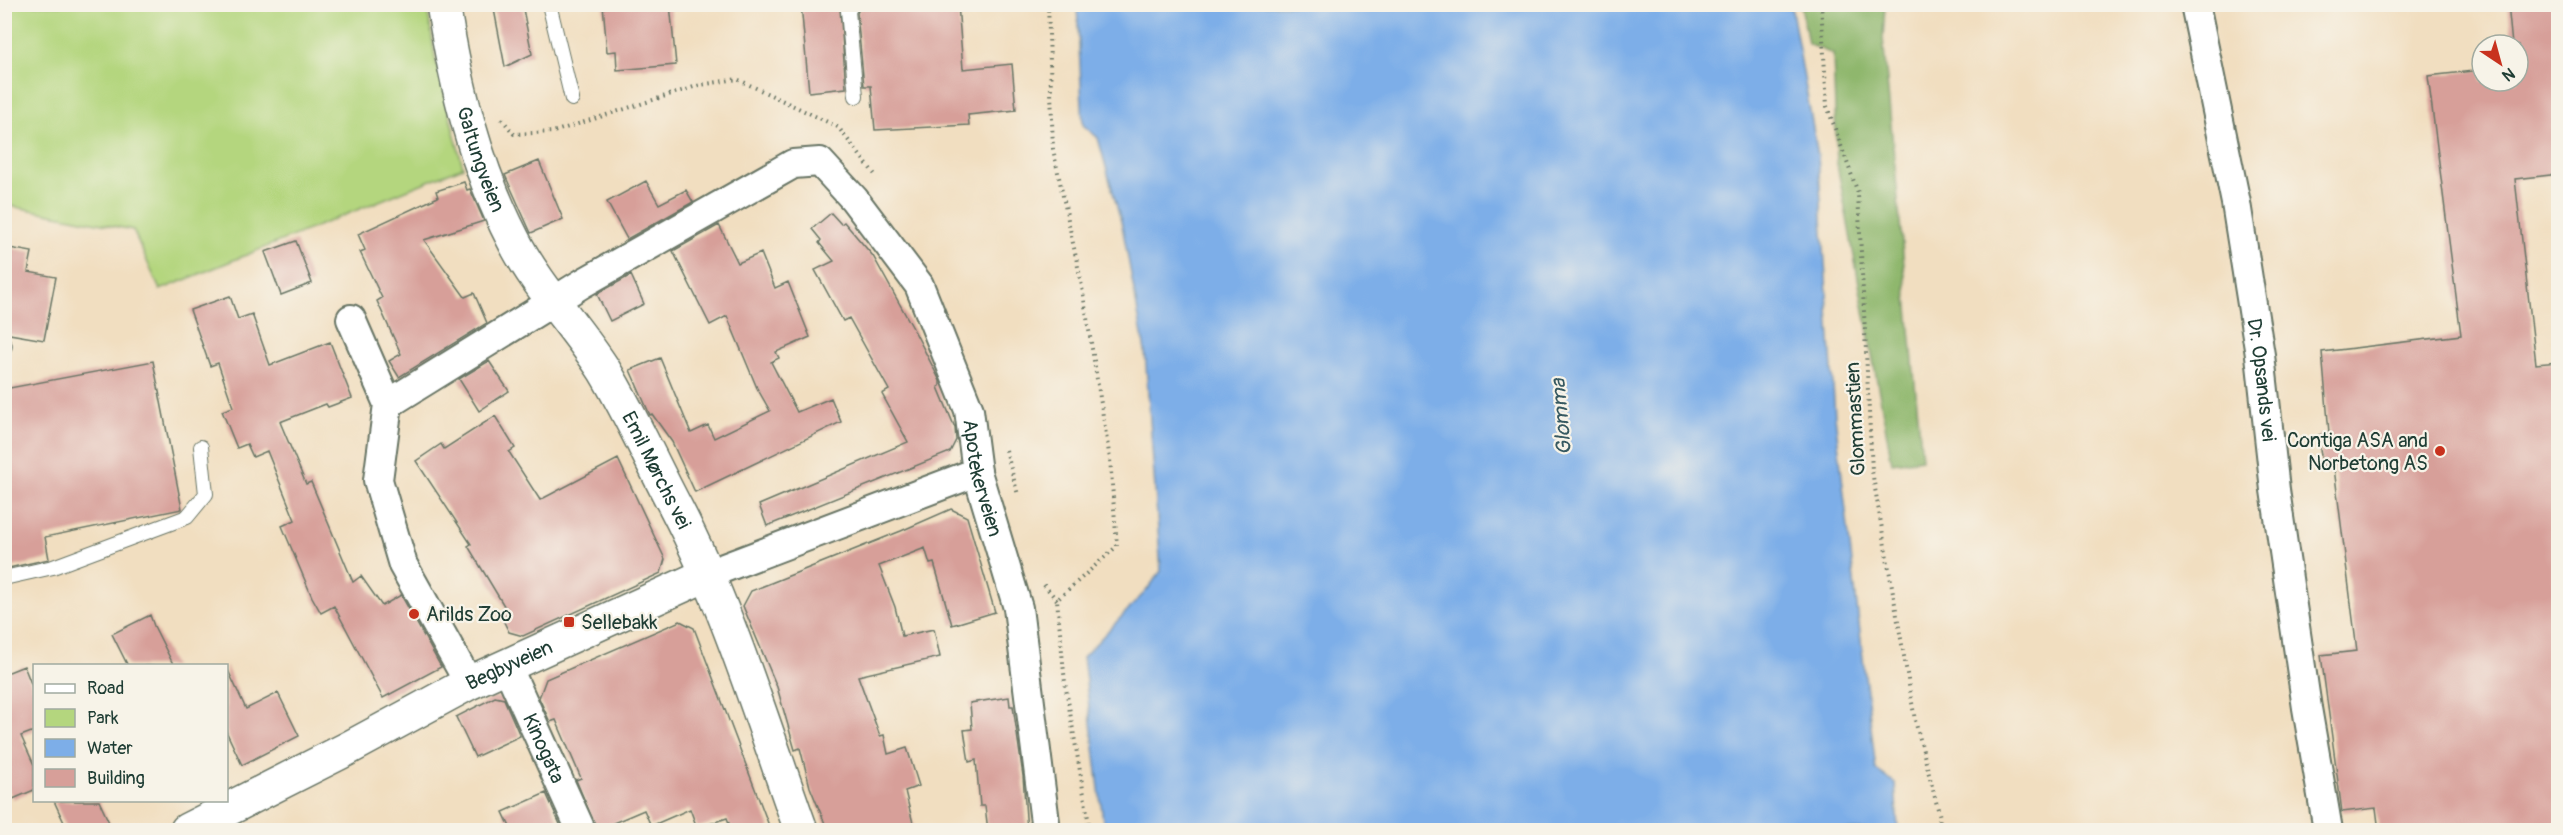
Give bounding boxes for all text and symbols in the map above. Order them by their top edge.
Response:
north arrow [2470,33,2530,93]
text: N [2498,63,2518,86]
street label: Galtungveien [451,104,510,216]
street label: Dr. Opsands vei [2241,317,2282,443]
street label: Glommastien [1840,361,1871,477]
water label: Glomma [1545,376,1578,456]
street label: Emil Mørchs vei [616,407,696,533]
street label: Apotekerveien [957,418,1008,540]
place label: Contiga ASA and Norbetong AS [2287,428,2428,476]
marker: Contiga ASA and Norbetong AS [2433,444,2447,458]
place label: Arilds Zoo [426,602,512,627]
marker: Arilds Zoo [407,607,421,621]
place label: Sellebakk [581,610,658,635]
marker: Sellebakk [562,615,576,629]
street label: Begbyveien [462,635,557,696]
legend [33,664,228,802]
text: Road [87,677,124,700]
text: Park [87,707,119,730]
street label: Kinogata [517,709,570,787]
text: Water [87,737,133,760]
text: Building [87,767,145,790]

